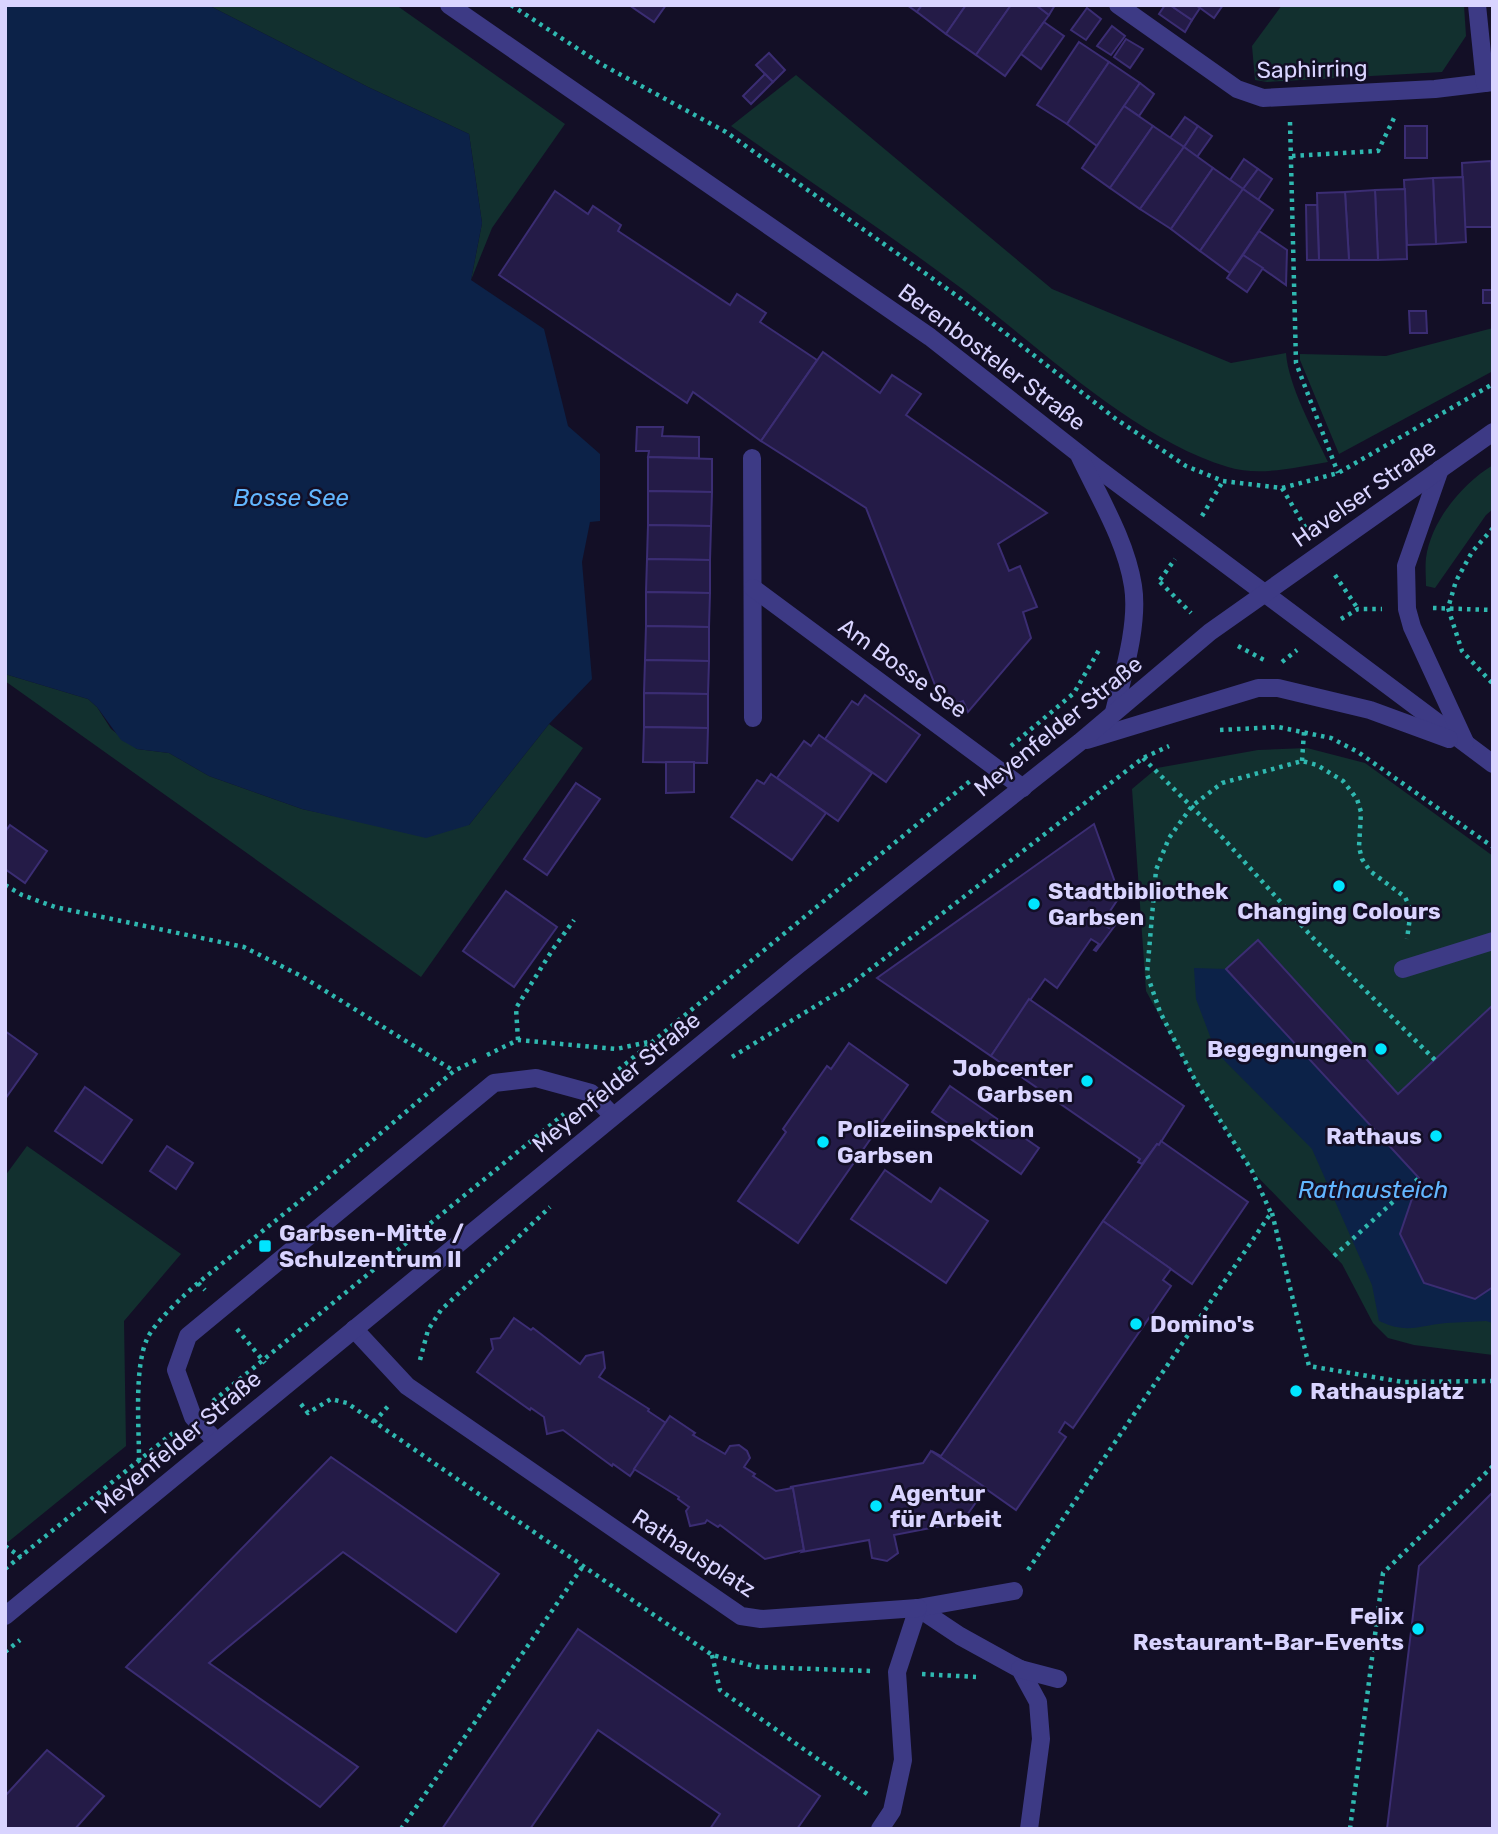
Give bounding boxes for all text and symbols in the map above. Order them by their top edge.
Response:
street label: Saphirring [1256,54,1368,84]
street label: Berenbosteler Straße [893,277,1091,437]
street label: Havelser Straße [1287,433,1441,553]
water label: Bosse See [233,484,349,512]
street label: Am Bosse See [833,612,973,724]
street label: Meyenfelder Straße [968,650,1148,802]
place label: Stadtbibliothek Garbsen [1048,877,1229,931]
marker: Changing Colours [1331,878,1347,894]
marker: Stadtbibliothek Garbsen [1026,896,1042,912]
place label: Changing Colours [1237,897,1441,925]
street label: Meyenfelder Straße [526,1006,706,1158]
place label: Begegnungen [1207,1035,1367,1063]
marker: Begegnungen [1373,1041,1389,1057]
place label: Jobcenter Garbsen [952,1054,1074,1108]
marker: Jobcenter Garbsen [1079,1073,1095,1089]
place label: Polizeiinspektion Garbsen [837,1115,1034,1169]
place label: Rathaus [1326,1122,1422,1150]
marker: Rathaus [1428,1128,1444,1144]
marker: Polizeiinspektion Garbsen [815,1134,831,1150]
water label: Rathausteich [1298,1176,1448,1204]
place label: Garbsen-Mitte / Schulzentrum II [279,1219,464,1273]
marker: Garbsen-Mitte / Schulzentrum II [257,1238,273,1254]
place label: Domino's [1150,1310,1255,1338]
marker: Domino's [1128,1316,1144,1332]
street label: Meyenfelder Straße [89,1364,267,1520]
place label: Rathausplatz [1310,1377,1464,1405]
marker: Rathausplatz [1288,1383,1304,1399]
place label: Agentur für Arbeit [890,1479,1002,1533]
marker: Agentur für Arbeit [868,1498,884,1514]
street label: Rathausplatz [627,1503,761,1603]
place label: Felix Restaurant-Bar-Events [1133,1602,1404,1656]
marker: Felix Restaurant-Bar-Events [1410,1621,1426,1637]

